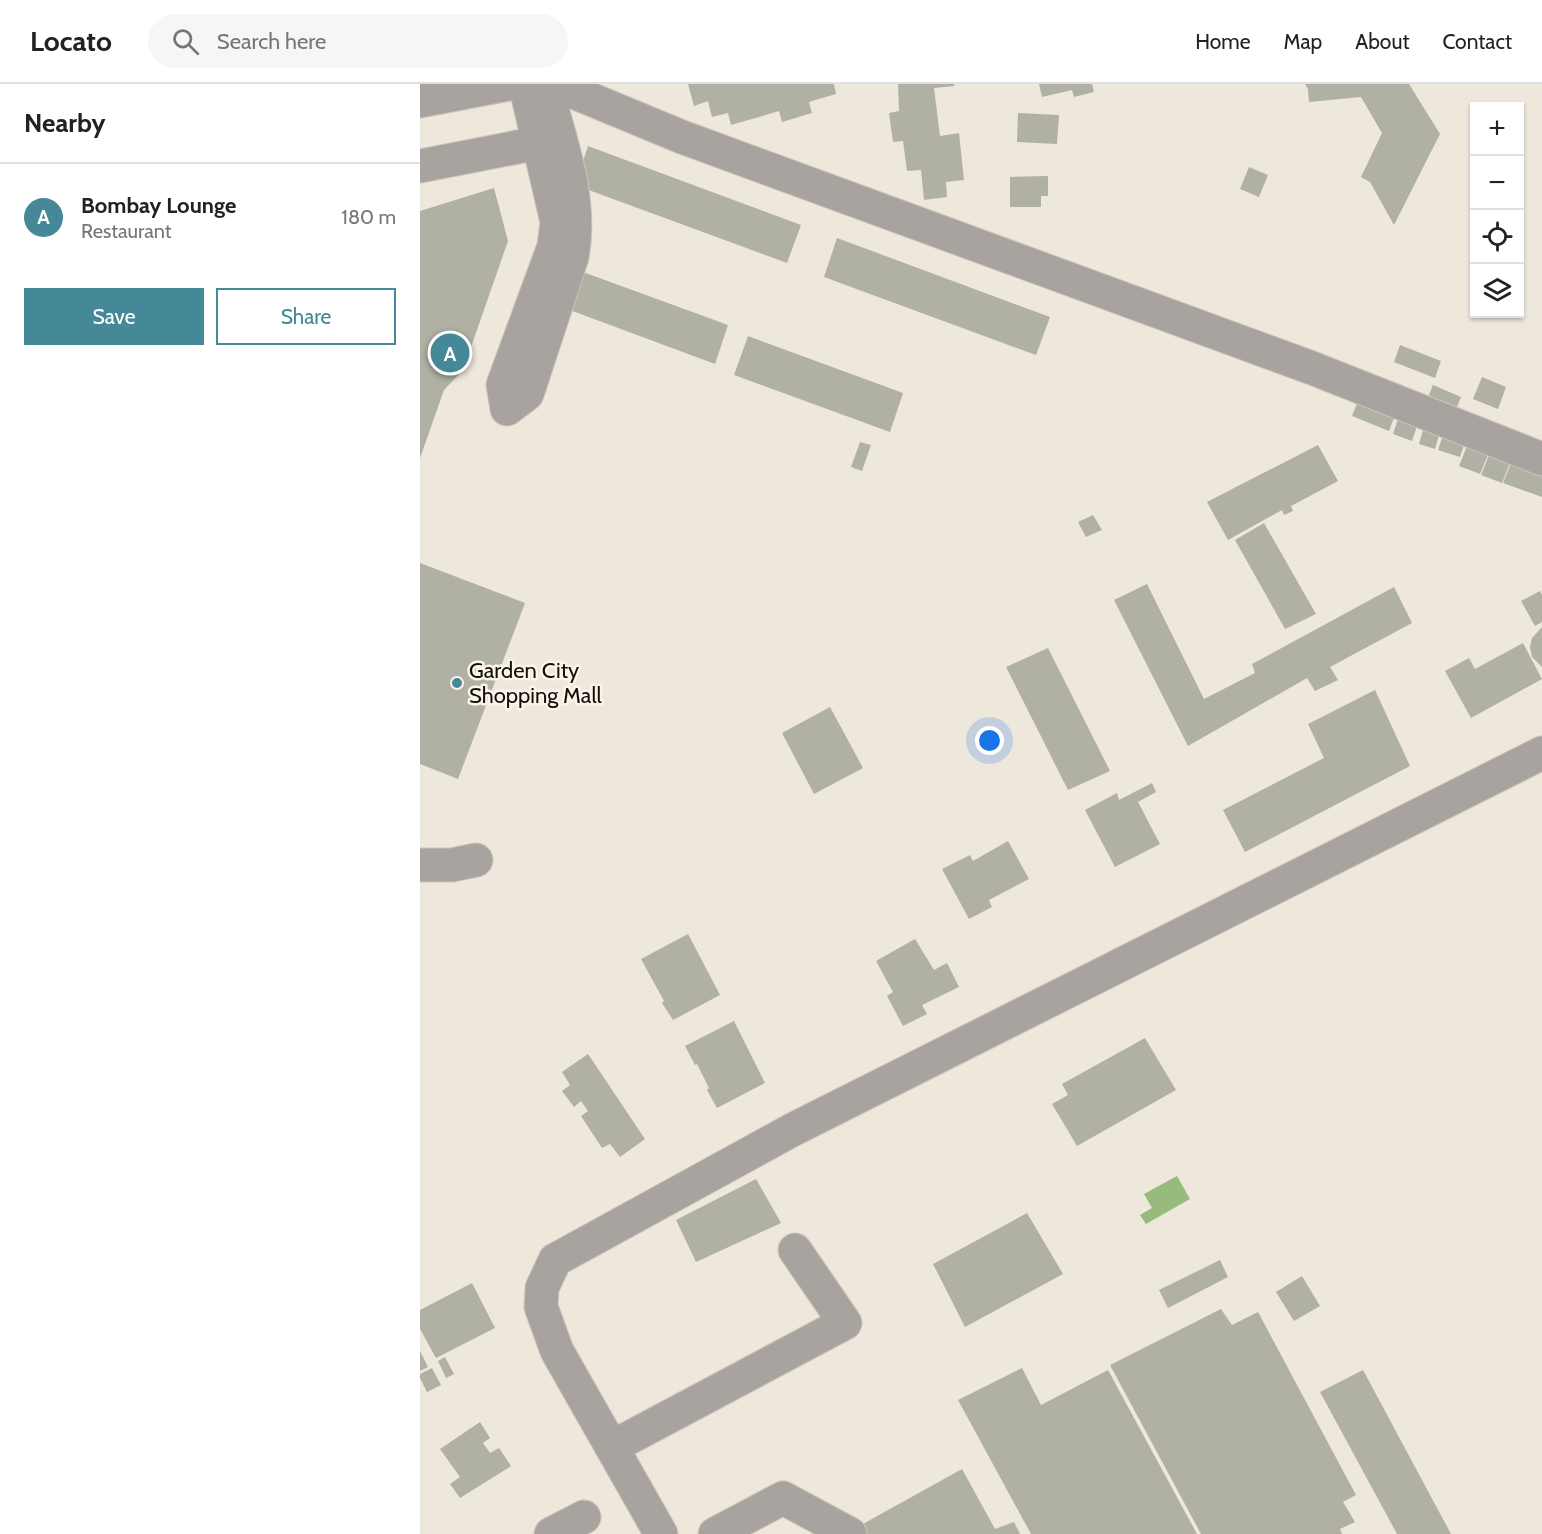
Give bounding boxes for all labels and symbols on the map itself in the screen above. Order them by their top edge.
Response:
pin: A [430,330,470,376]
place label: Garden City Shopping Mall [469,657,603,709]
marker: Garden City Shopping Mall [450,676,464,690]
your location [975,726,1004,755]

